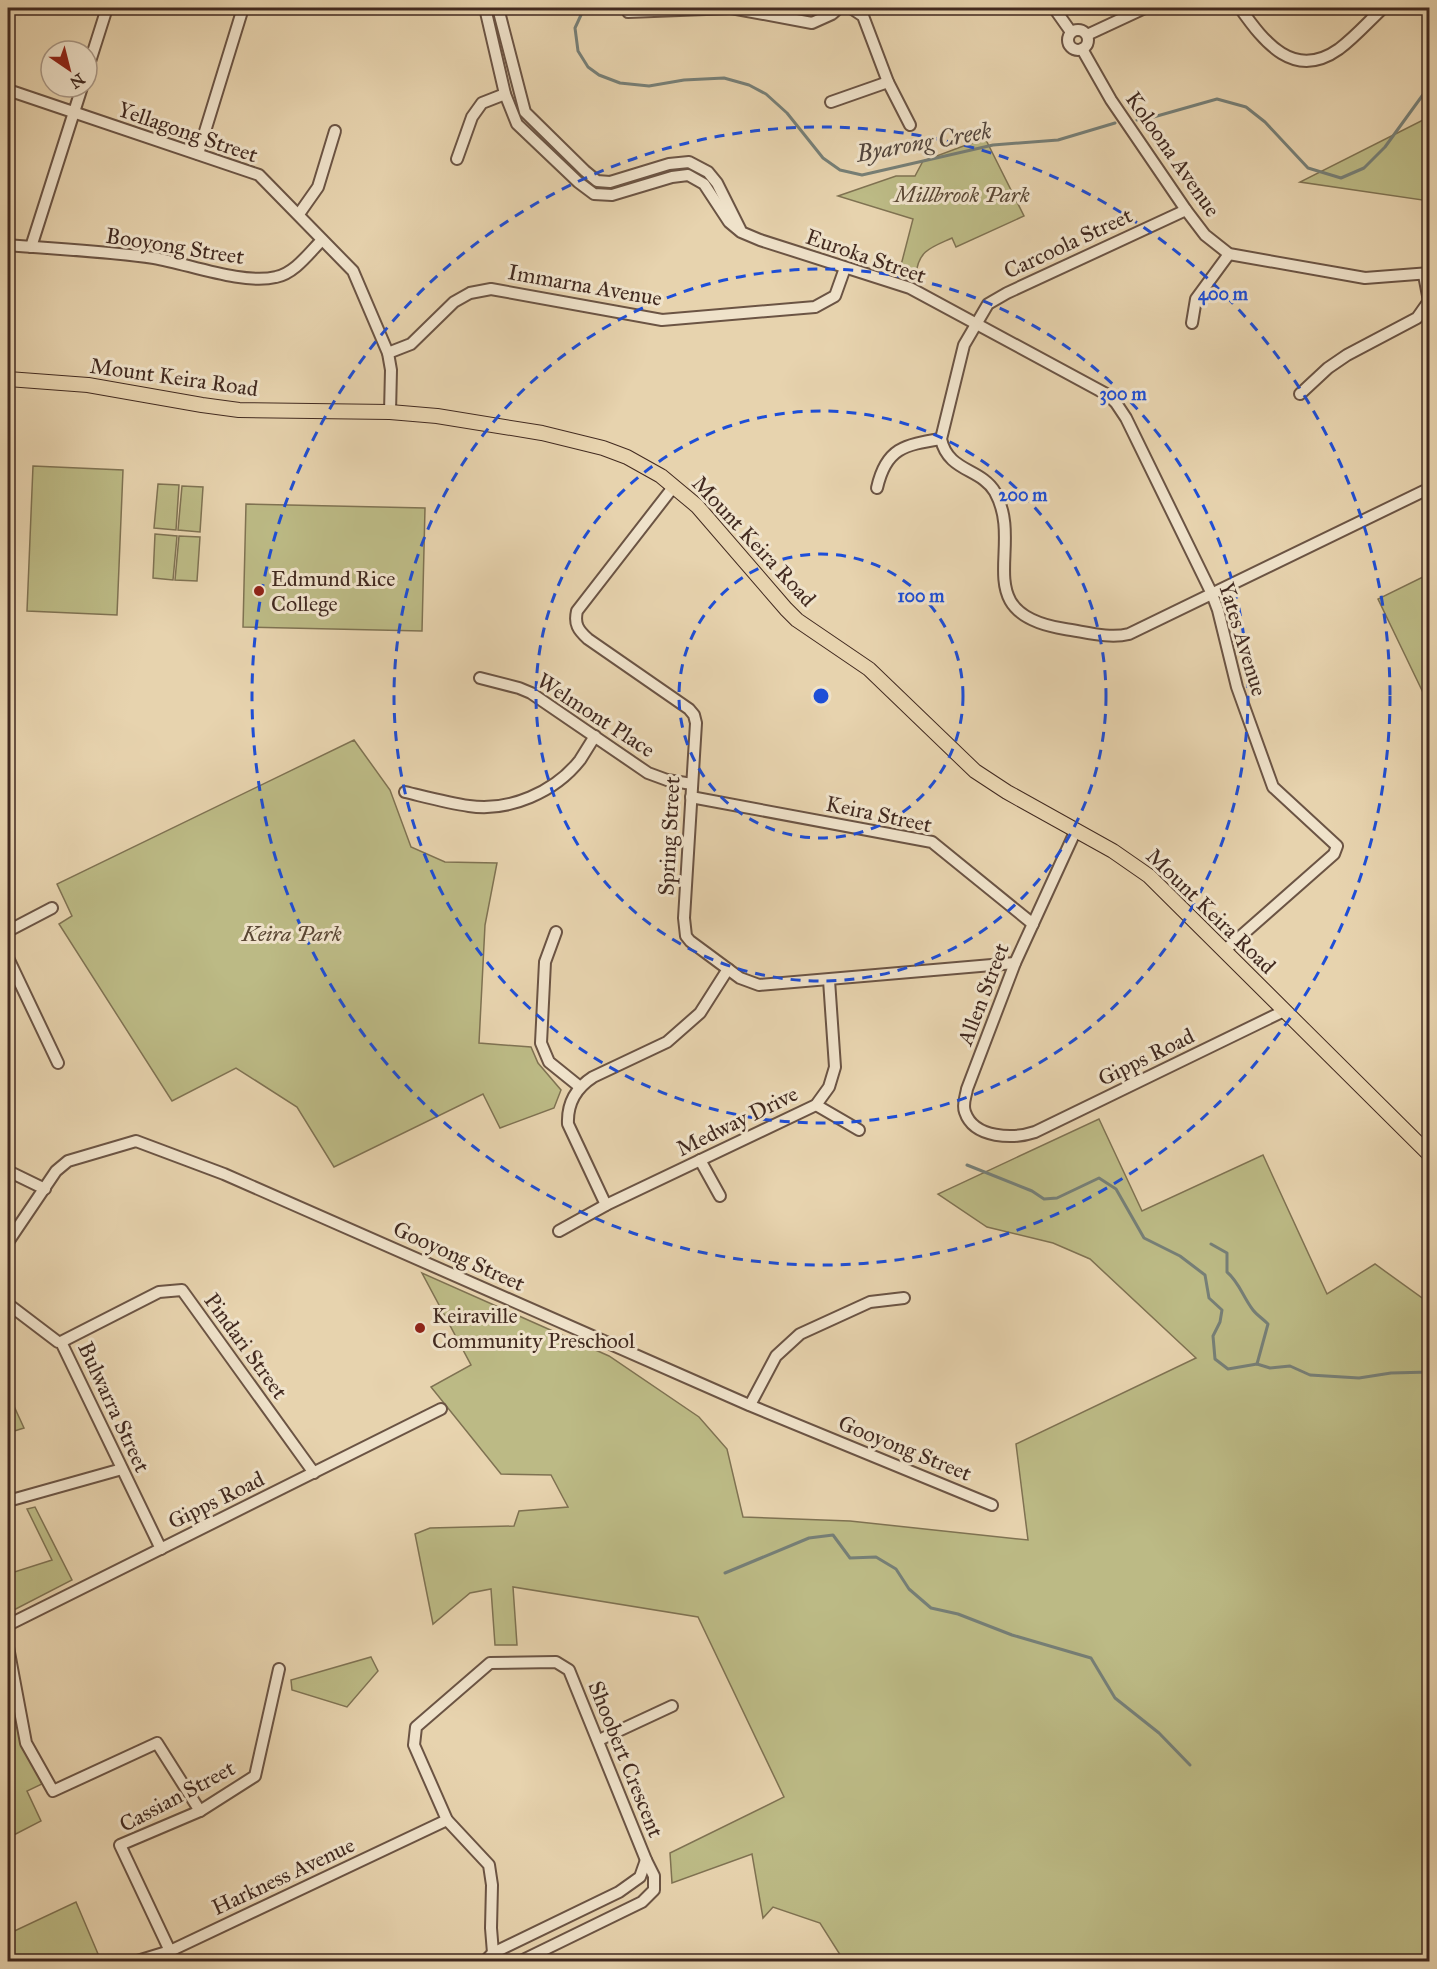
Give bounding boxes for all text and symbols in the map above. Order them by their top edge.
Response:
north arrow [39,39,99,99]
text: N [66,69,88,93]
street label: Koloona Avenue [1120,86,1226,222]
street label: Yellagong Street [115,95,262,169]
water label: Byarong Creek [853,115,994,169]
park label: Millbrook Park [892,181,1030,208]
street label: Carcoola Street [999,201,1137,285]
street label: Booyong Street [104,222,246,270]
street label: Euroka Street [802,223,930,289]
street label: Immarna Avenue [506,258,664,312]
text: 400 m [1198,283,1249,306]
street label: Mount Keira Road [88,352,260,402]
text: 300 m [1099,383,1147,406]
street label: Mount Keira Road [686,470,822,612]
text: 200 m [999,484,1048,506]
place label: Edmund Rice College [271,565,395,617]
street label: Yates Avenue [1213,579,1273,699]
marker: Edmund Rice College [252,584,266,598]
text: 100 m [898,585,945,607]
street label: Welmont Place [532,667,660,763]
centre of rings [811,686,831,706]
street label: Spring Street [652,775,686,896]
street label: Keira Street [824,790,935,838]
street label: Mount Keira Road [1141,842,1281,980]
park label: Keira Park [241,920,342,947]
street label: Allen Street [951,939,1015,1050]
street label: Gipps Road [1093,1022,1199,1092]
street label: Medway Drive [672,1080,802,1162]
street label: Gooyong Street [389,1215,529,1297]
street label: Pindari Street [198,1288,294,1404]
place label: Keiraville Community Preschool [432,1302,635,1354]
marker: Keiraville Community Preschool [413,1321,427,1335]
street label: Bulwarra Street [72,1337,156,1477]
street label: Gooyong Street [834,1409,976,1487]
street label: Gipps Road [163,1465,269,1535]
street label: Shoobert Crescent [582,1677,670,1841]
street label: Cassian Street [115,1754,240,1838]
street label: Harkness Avenue [207,1831,359,1921]

